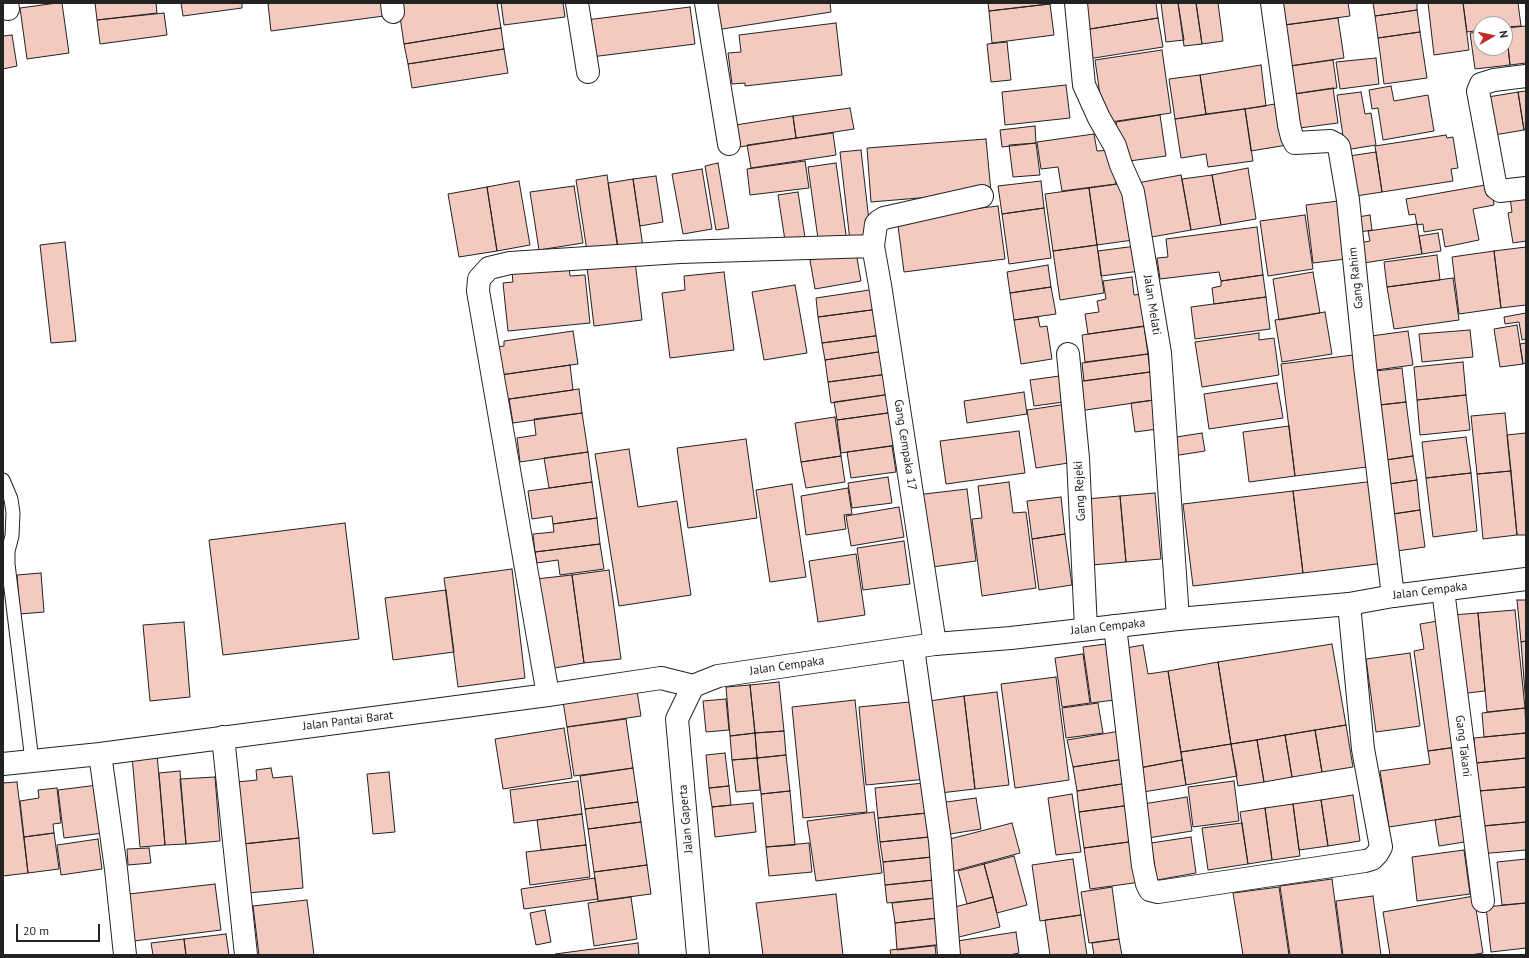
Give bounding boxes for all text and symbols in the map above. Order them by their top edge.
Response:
north arrow [1473,16,1513,56]
text: N [1496,30,1511,39]
street label: Gang Rahim [1346,246,1366,310]
street label: Jalan Melati [1140,274,1164,336]
street label: Gang Cempaka 17 [891,398,919,492]
street label: Gang Rejeki [1071,460,1089,522]
street label: Jalan Cempaka [1392,579,1468,603]
street label: Jalan Cempaka [1070,616,1146,638]
street label: Jalan Cempaka [749,654,825,678]
street label: Jalan Pantai Barat [302,708,394,734]
street label: Gang Takani [1452,714,1474,778]
street label: Jalan Gaperta [676,784,696,854]
scale bar [18,916,102,942]
text: 20 m [23,923,49,938]

